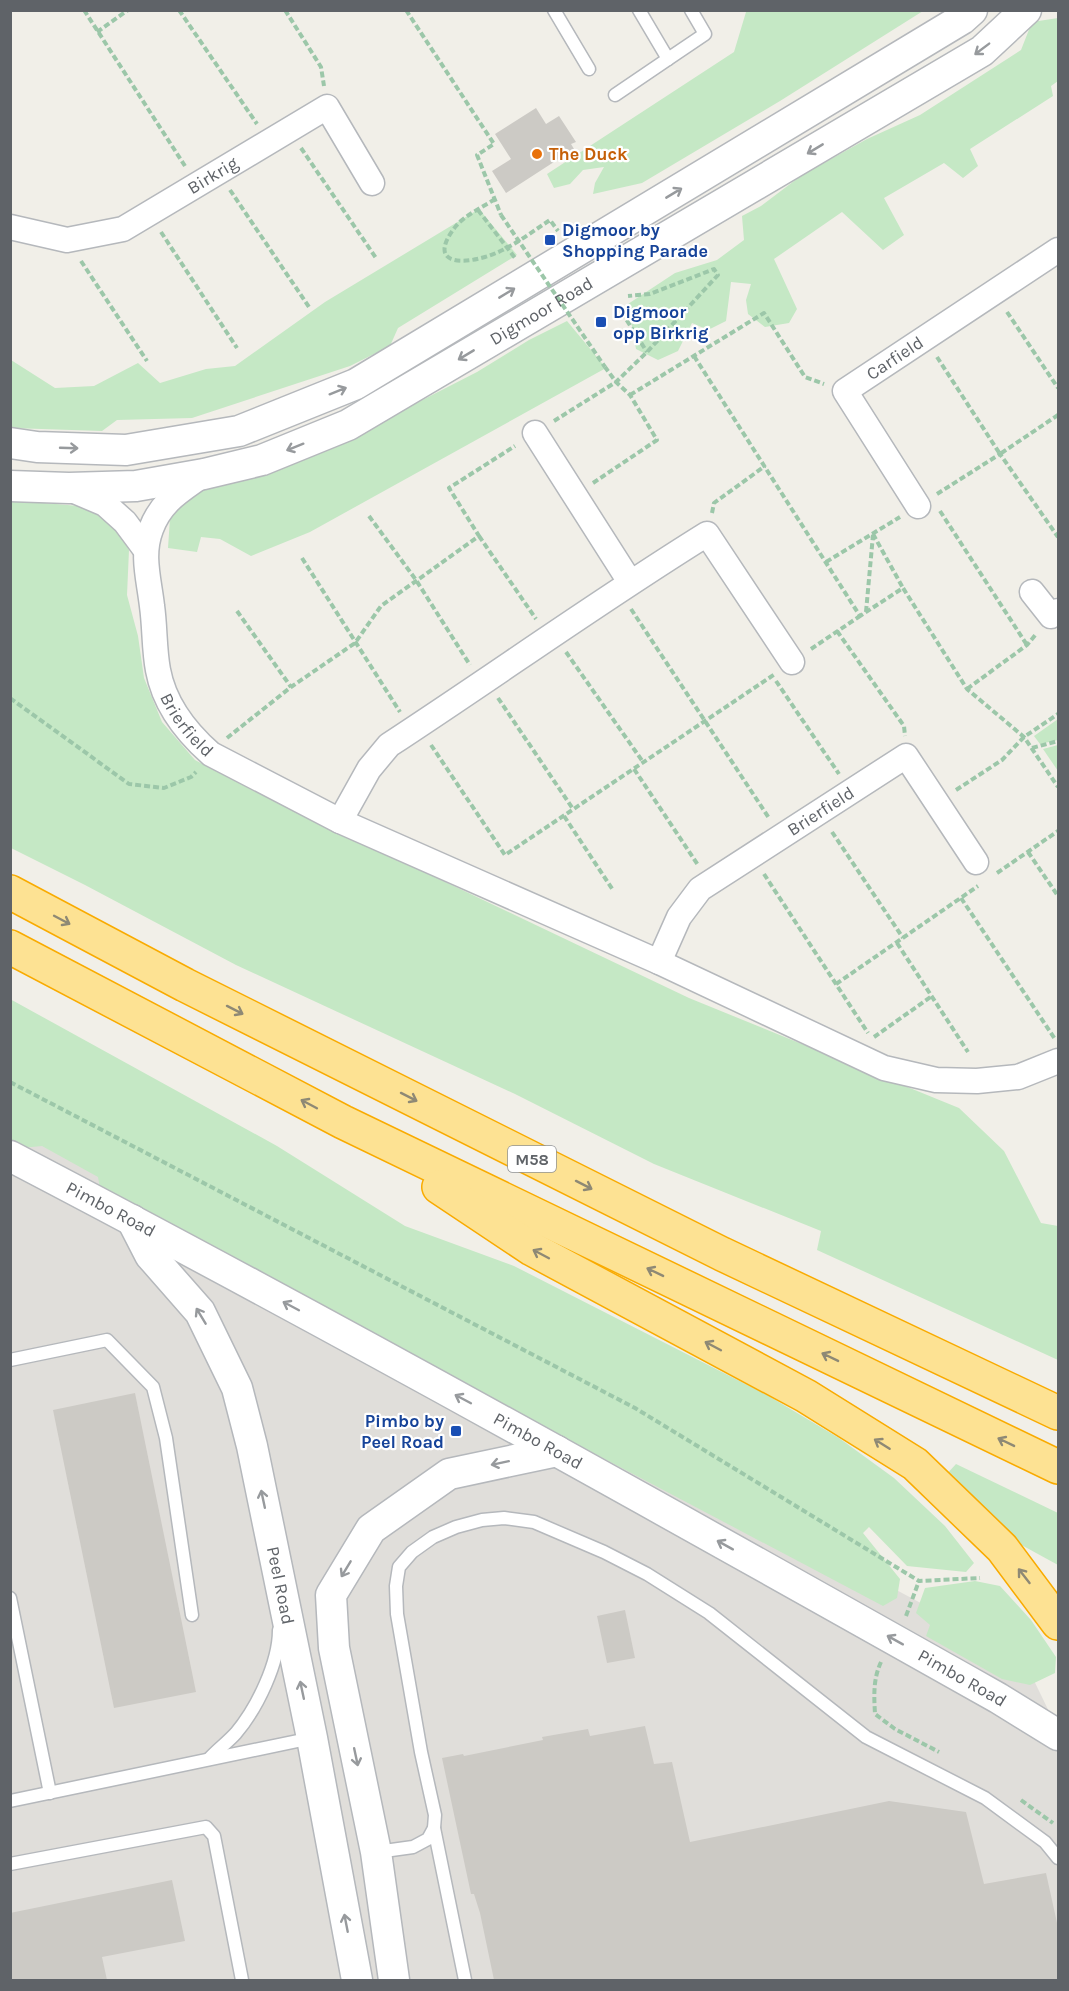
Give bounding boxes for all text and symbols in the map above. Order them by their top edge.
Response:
one-way arrow [974,42,990,55]
place label: The Duck [549,143,628,165]
one-way arrow [807,143,824,155]
marker: The Duck [530,147,544,161]
street label: Birkrig [183,152,242,199]
one-way arrow [665,186,682,198]
place label: Digmoor by Shopping Parade [562,219,708,262]
marker: Digmoor by Shopping Parade [543,233,557,247]
street label: Digmoor Road [486,272,597,350]
one-way arrow [498,287,515,299]
place label: Digmoor opp Birkrig [613,301,709,344]
marker: Digmoor opp Birkrig [594,315,608,329]
street label: Carfield [862,331,928,385]
one-way arrow [458,349,475,361]
one-way arrow [328,385,347,396]
one-way arrow [286,442,304,453]
one-way arrow [58,443,78,454]
street label: Brierfield [155,689,218,762]
street label: Brierfield [783,781,858,841]
one-way arrow [53,914,70,926]
one-way arrow [226,1004,243,1016]
one-way arrow [400,1092,418,1104]
one-way arrow [301,1098,319,1109]
road number: M58 [508,1146,556,1172]
street label: Pimbo Road [62,1176,160,1242]
one-way arrow [574,1180,592,1191]
one-way arrow [533,1248,550,1260]
one-way arrow [646,1266,664,1278]
one-way arrow [283,1300,301,1311]
one-way arrow [195,1308,207,1325]
one-way arrow [705,1340,722,1352]
one-way arrow [822,1350,840,1362]
one-way arrow [455,1393,472,1405]
street label: Pimbo Road [490,1407,586,1474]
place label: Pimbo by Peel Road [361,1410,444,1453]
marker: Pimbo by Peel Road [449,1424,463,1438]
one-way arrow [997,1435,1015,1447]
one-way arrow [874,1437,891,1449]
one-way arrow [491,1458,510,1469]
one-way arrow [256,1490,268,1509]
one-way arrow [717,1539,734,1551]
street label: Peel Road [262,1544,299,1627]
one-way arrow [340,1560,352,1577]
one-way arrow [1017,1568,1030,1584]
one-way arrow [887,1634,904,1646]
street label: Pimbo Road [914,1644,1011,1712]
one-way arrow [296,1681,307,1701]
one-way arrow [351,1748,363,1767]
one-way arrow [341,1914,352,1933]

